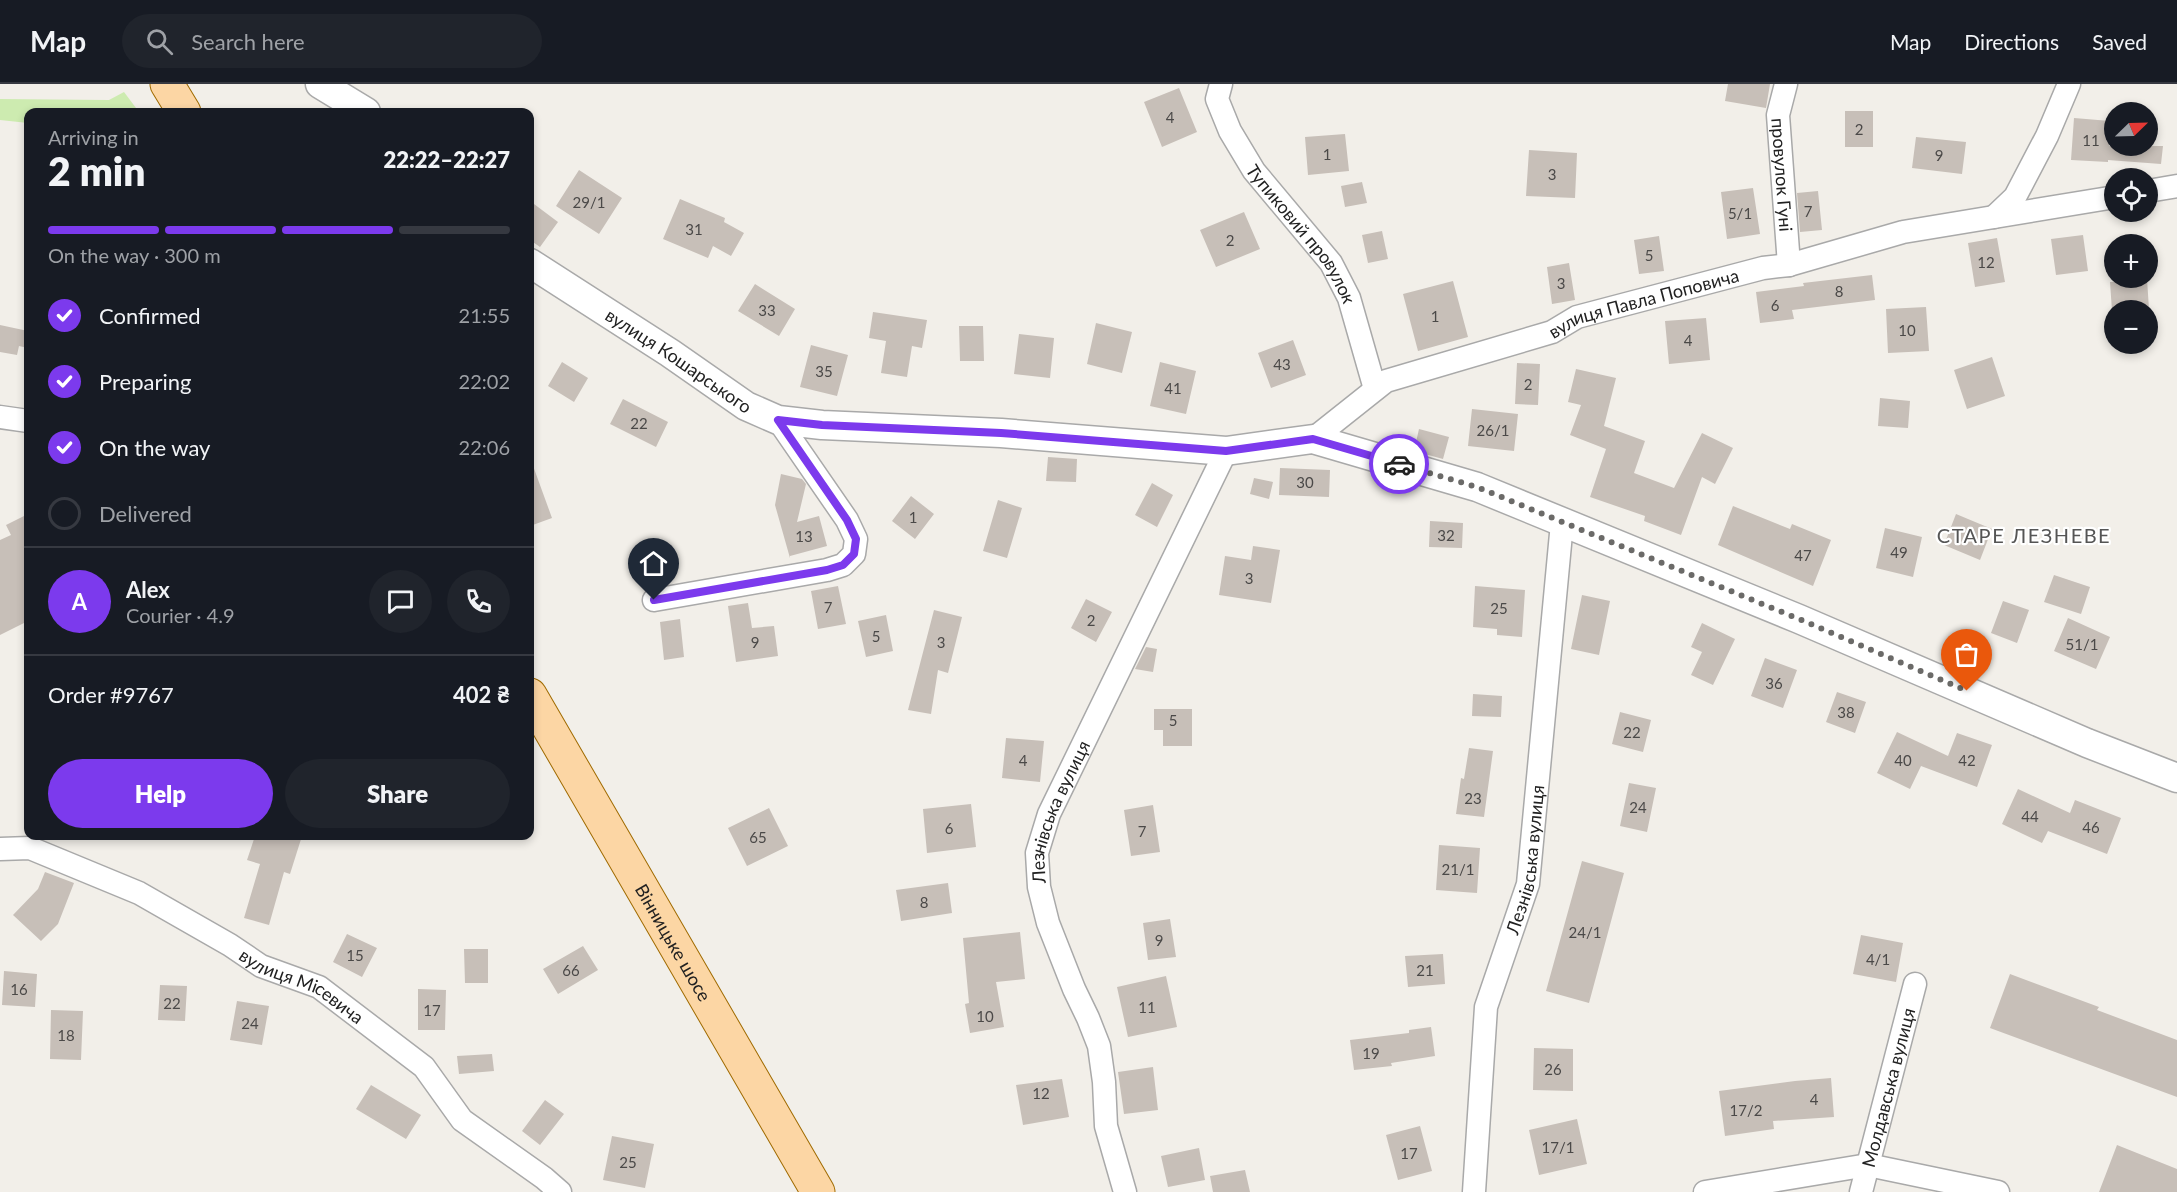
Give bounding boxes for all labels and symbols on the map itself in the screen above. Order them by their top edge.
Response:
north arrow [2104,102,2158,156]
house number: 4 [1166,108,1175,126]
street label: провулок Гуні [1767,117,1798,232]
house number: 2 [1855,120,1863,138]
house number: 11 [2082,131,2100,149]
house number: 1 [1323,145,1331,163]
house number: 9 [1935,146,1943,164]
street label: Тупиковий провулок [1242,160,1361,306]
house number: 3 [1548,165,1556,183]
house number: 29/1 [573,193,605,211]
house number: 7 [1804,202,1813,220]
house number: 5/1 [1728,204,1752,222]
house number: 31 [685,220,703,238]
house number: 2 [1226,231,1234,249]
house number: 5 [1645,246,1653,264]
house number: 12 [1977,253,1995,271]
street label: вулиця Павла Поповича [1544,264,1741,343]
house number: 3 [1557,274,1565,292]
house number: 8 [1835,282,1843,300]
house number: 6 [1771,296,1780,314]
house number: 33 [758,301,776,319]
street label: вулиця Кошарського [602,304,756,418]
house number: 1 [1431,307,1439,325]
house number: 10 [1898,321,1916,339]
house number: 4 [1684,331,1693,349]
house number: 43 [1273,355,1291,373]
house number: 35 [815,362,833,380]
house number: 2 [1524,375,1532,393]
house number: 41 [1164,379,1182,397]
house number: 22 [630,414,648,432]
house number: 26/1 [1477,421,1509,439]
courier [1369,434,1429,494]
house number: 30 [1296,473,1314,491]
house number: 1 [909,508,917,526]
district label: СТАРЕ ЛЕЗНЕВЕ [1937,523,2111,547]
house number: 32 [1437,526,1455,544]
house number: 13 [795,527,813,545]
pin [628,538,679,600]
house number: 49 [1890,543,1908,561]
house number: 47 [1794,546,1812,564]
house number: 3 [1245,569,1253,587]
house number: 7 [824,598,833,616]
house number: 25 [1490,599,1508,617]
house number: 2 [1087,611,1095,629]
house number: 5 [872,627,880,645]
pin [1941,629,1992,691]
house number: 9 [751,633,759,651]
house number: 3 [937,633,945,651]
house number: 51/1 [2066,635,2098,653]
house number: 36 [1765,674,1783,692]
house number: 38 [1837,703,1855,721]
house number: 5 [1169,711,1177,729]
house number: 22 [1623,723,1641,741]
street label: Лезнівська вулиця [1026,737,1094,885]
house number: 4 [1019,751,1028,769]
house number: 40 [1894,751,1912,769]
house number: 42 [1958,751,1976,769]
street label: Лезнівська вулиця [1500,784,1548,938]
house number: 23 [1464,789,1482,807]
house number: 24 [1629,798,1647,816]
house number: 44 [2021,807,2039,825]
house number: 46 [2082,818,2100,836]
house number: 6 [945,819,954,837]
house number: 7 [1138,822,1147,840]
house number: 65 [749,828,767,846]
house number: 21/1 [1442,860,1474,878]
street label: Вінницьке шосе [631,880,716,1005]
house number: 8 [920,893,928,911]
house number: 24/1 [1569,923,1601,941]
house number: 9 [1155,931,1163,949]
street label: вулиця Місевича [235,944,368,1028]
house number: 15 [346,946,364,964]
house number: 4/1 [1866,950,1890,968]
house number: 66 [562,961,580,979]
house number: 21 [1416,961,1434,979]
house number: 16 [10,980,28,998]
house number: 22 [163,994,181,1012]
house number: 11 [1138,998,1156,1016]
house number: 17 [423,1001,441,1019]
street label: Молдавська вулиця [1857,1005,1919,1170]
house number: 10 [976,1007,994,1025]
house number: 24 [241,1014,259,1032]
house number: 18 [57,1026,75,1044]
house number: 19 [1362,1044,1380,1062]
house number: 26 [1544,1060,1562,1078]
house number: 12 [1032,1084,1050,1102]
house number: 4 [1810,1090,1819,1108]
house number: 17/2 [1730,1101,1762,1119]
house number: 17/1 [1542,1138,1574,1156]
house number: 17 [1400,1144,1418,1162]
house number: 25 [619,1153,637,1171]

